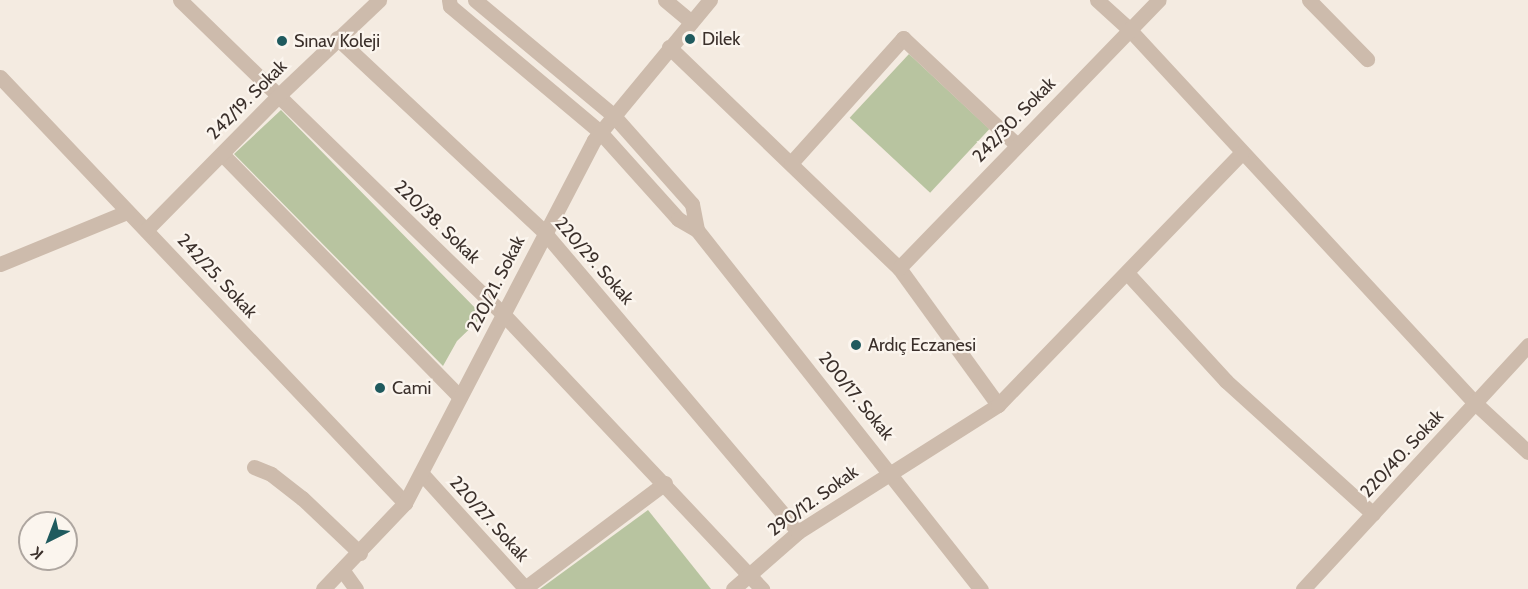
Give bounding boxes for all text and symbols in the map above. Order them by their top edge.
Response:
place label: Dilek [702,28,740,50]
place label: Sınav Koleji [294,30,380,52]
marker: Dilek [683,32,697,46]
marker: Sınav Koleji [275,34,289,48]
street label: 242/19. Sokak [203,56,291,144]
street label: 242/30. Sokak [968,73,1060,167]
street label: 220/38. Sokak [390,176,484,268]
street label: 220/29. Sokak [550,213,638,309]
street label: 242/25. Sokak [173,229,261,323]
street label: 220/21. Sokak [462,232,530,336]
place label: Ardıç Eczanesi [868,334,976,356]
marker: Ardıç Eczanesi [849,338,863,352]
street label: 200/17. Sokak [814,348,898,444]
place label: Cami [392,377,431,399]
marker: Cami [373,381,387,395]
street label: 220/40. Sokak [1356,406,1448,502]
street label: 290/12. Sokak [764,461,862,541]
street label: 220/27. Sokak [445,472,533,566]
north arrow [18,511,78,571]
text: K [27,543,47,564]

